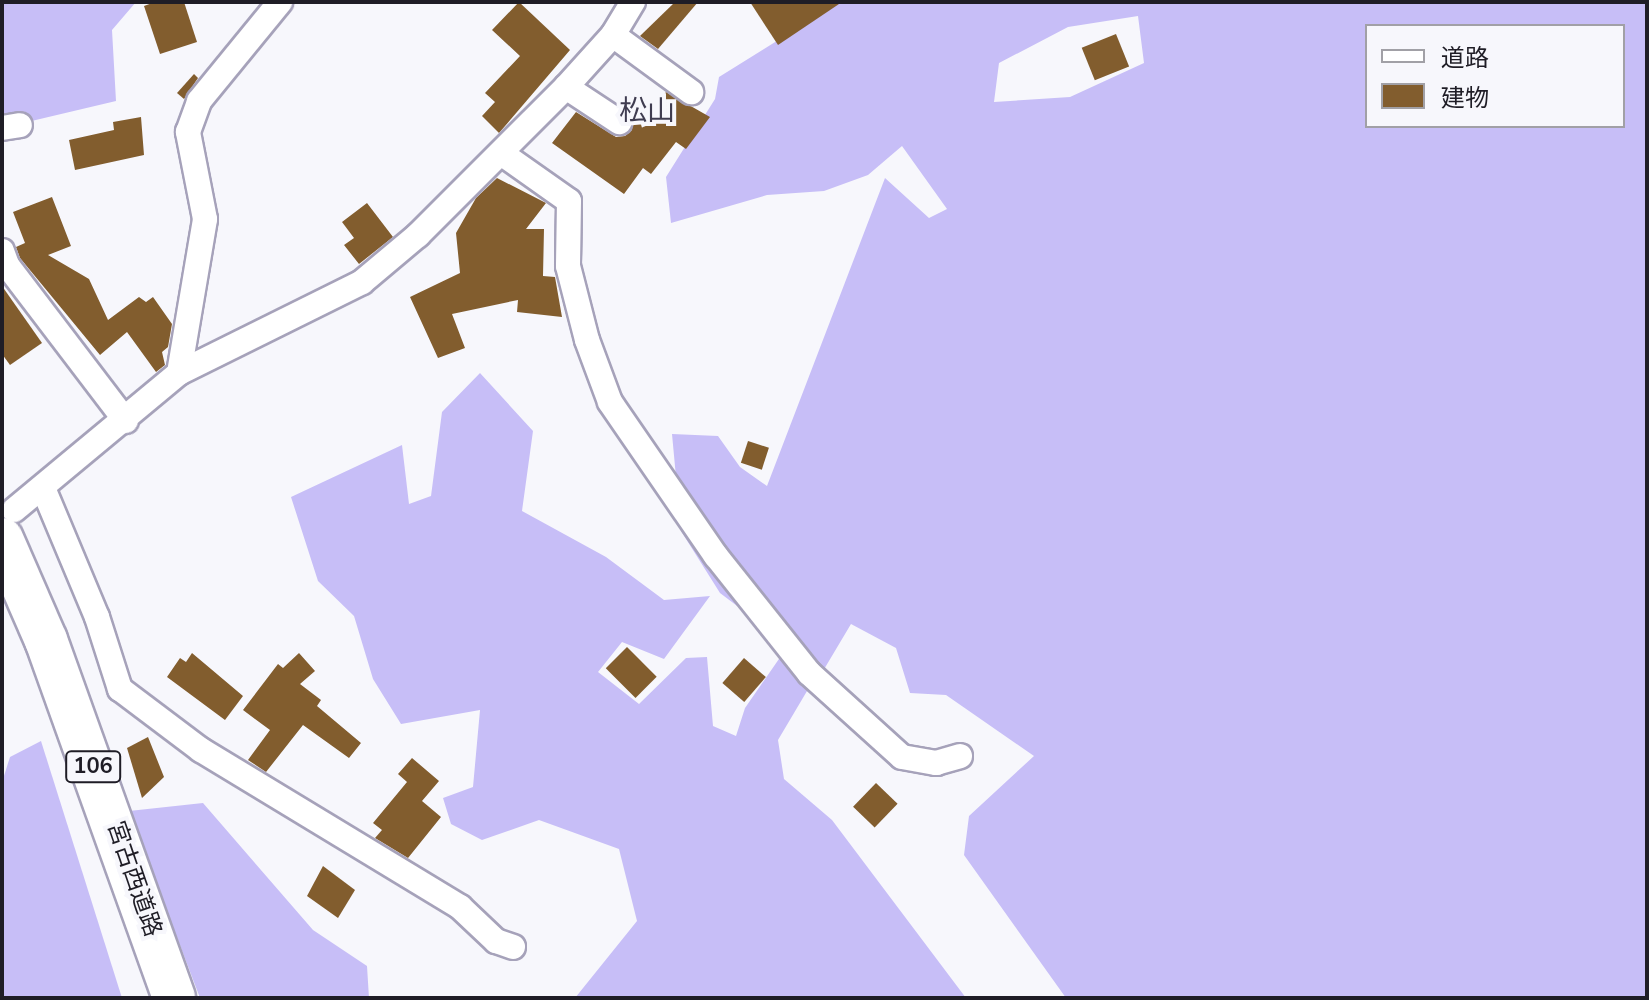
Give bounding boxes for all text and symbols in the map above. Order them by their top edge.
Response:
legend [1365,24,1625,128]
text: 道路 [1441,42,1489,74]
text: 建物 [1441,82,1489,114]
district label: 松山 [619,94,675,128]
road number: 106 [65,749,121,785]
street label: 宮古西道路 [101,818,167,940]

